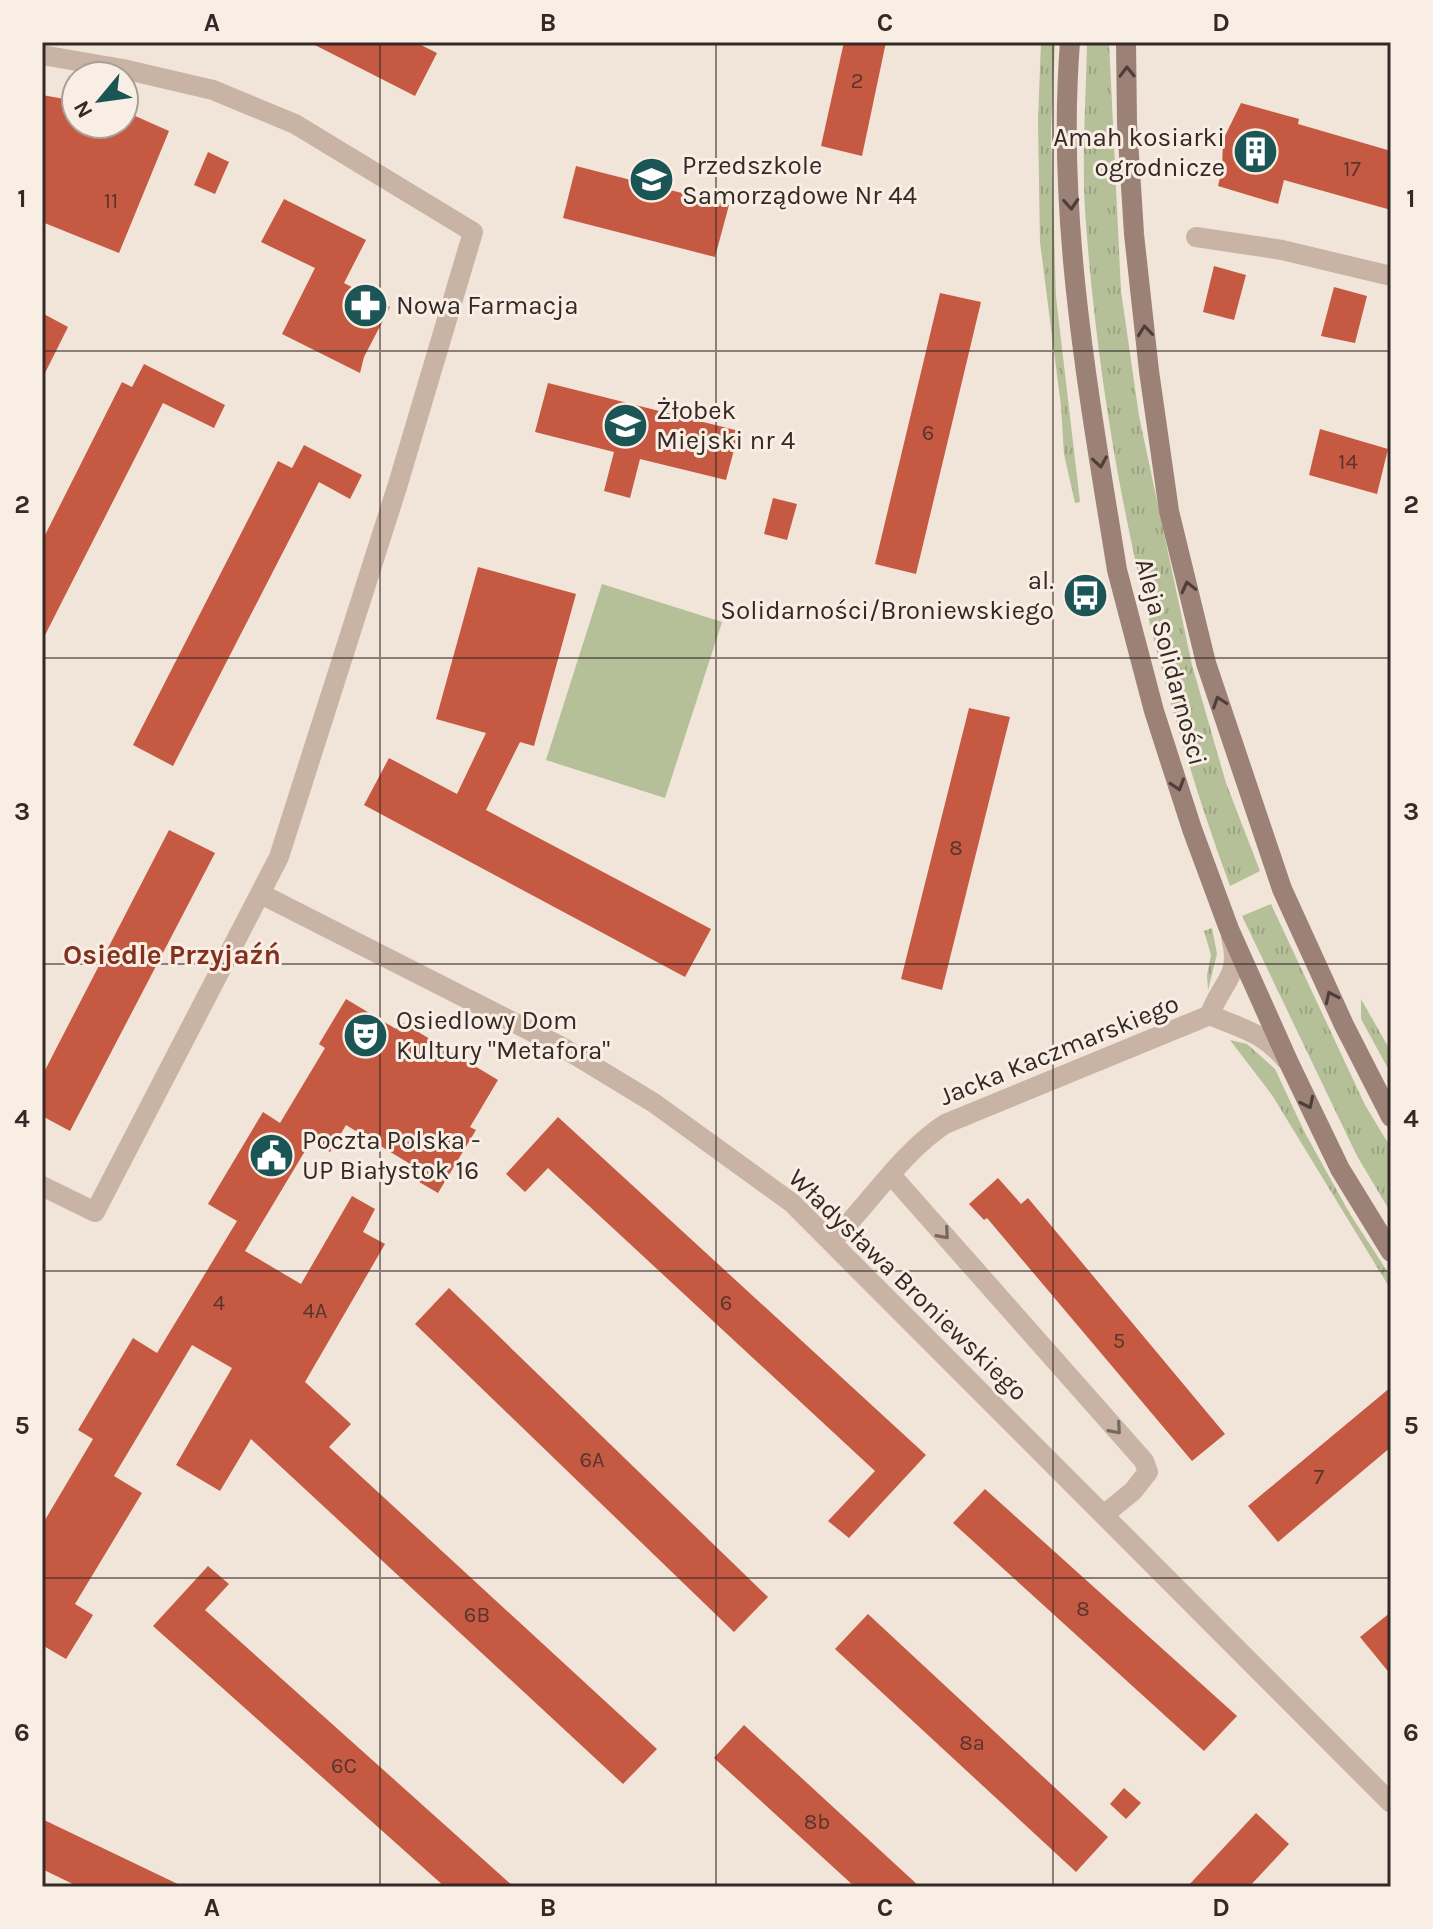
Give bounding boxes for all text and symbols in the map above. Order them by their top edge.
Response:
text: A [204,7,220,38]
text: B [540,7,556,38]
text: C [877,7,893,38]
text: D [1212,7,1230,38]
north arrow [60,60,140,140]
one-way arrow [1118,65,1135,78]
house number: 2 [851,68,863,94]
text: N [68,96,99,122]
place label: Amah kosiarki ogrodnicze [1053,122,1225,183]
building icon: Amah kosiarki ogrodnicze [1232,128,1280,176]
place label: Przedszkole Samorządowe Nr 44 [682,150,917,211]
school or university icon: Przedszkole Samorządowe Nr 44 [627,156,675,204]
house number: 17 [1343,156,1361,182]
text: 1 [17,183,27,214]
text: 1 [1406,183,1416,214]
house number: 11 [104,188,118,214]
one-way arrow [1062,198,1079,211]
pharmacy icon: Nowa Farmacja [341,281,389,329]
place label: Nowa Farmacja [396,290,579,321]
one-way arrow [1136,324,1153,337]
place label: Żłobek Miejski nr 4 [656,395,795,456]
school or university icon: Żłobek Miejski nr 4 [601,401,649,449]
house number: 6 [922,420,934,446]
house number: 14 [1338,449,1358,475]
one-way arrow [1090,455,1107,469]
text: 2 [14,489,30,520]
text: 2 [1403,489,1419,520]
street label: Aleja Solidarności [1128,555,1214,769]
place label: al. Solidarności/Broniewskiego [720,565,1054,626]
bus stop icon: al. Solidarności/Broniewskiego [1061,571,1109,619]
one-way arrow [1180,581,1197,595]
one-way arrow [1213,695,1229,709]
one-way arrow [1169,778,1185,791]
text: 3 [14,796,30,827]
text: 3 [1403,796,1419,827]
house number: 8 [949,835,963,861]
district label: Osiedle Przyjaźń [63,938,281,971]
street label: Jacka Kaczmarskiego [935,988,1183,1112]
one-way arrow [1325,990,1341,1005]
place label: Osiedlowy Dom Kultury "Metafora" [396,1005,610,1066]
theatre icon: Osiedlowy Dom Kultury "Metafora" [341,1011,389,1059]
one-way arrow [1298,1094,1314,1109]
text: 4 [14,1103,30,1134]
text: 4 [1403,1103,1419,1134]
place label: Poczta Polska - UP Białystok 16 [302,1125,480,1186]
public building icon: Poczta Polska - UP Białystok 16 [247,1131,295,1179]
street label: Władysława Broniewskiego [782,1162,1034,1408]
one-way arrow [934,1224,949,1239]
house number: 4 [213,1290,225,1316]
house number: 6 [720,1290,732,1316]
house number: 4A [303,1298,328,1324]
house number: 5 [1113,1328,1125,1354]
text: 5 [14,1410,30,1441]
text: 5 [1403,1410,1419,1441]
one-way arrow [1106,1419,1121,1434]
house number: 6A [579,1447,605,1473]
house number: 7 [1314,1464,1324,1490]
house number: 8 [1076,1596,1090,1622]
house number: 6B [464,1602,490,1628]
text: 6 [14,1717,30,1748]
text: 6 [1403,1717,1419,1748]
house number: 8a [959,1730,985,1756]
house number: 6C [331,1753,357,1779]
house number: 8b [804,1809,830,1835]
text: A [204,1892,220,1923]
text: B [540,1892,556,1923]
text: C [877,1892,893,1923]
text: D [1212,1892,1230,1923]

